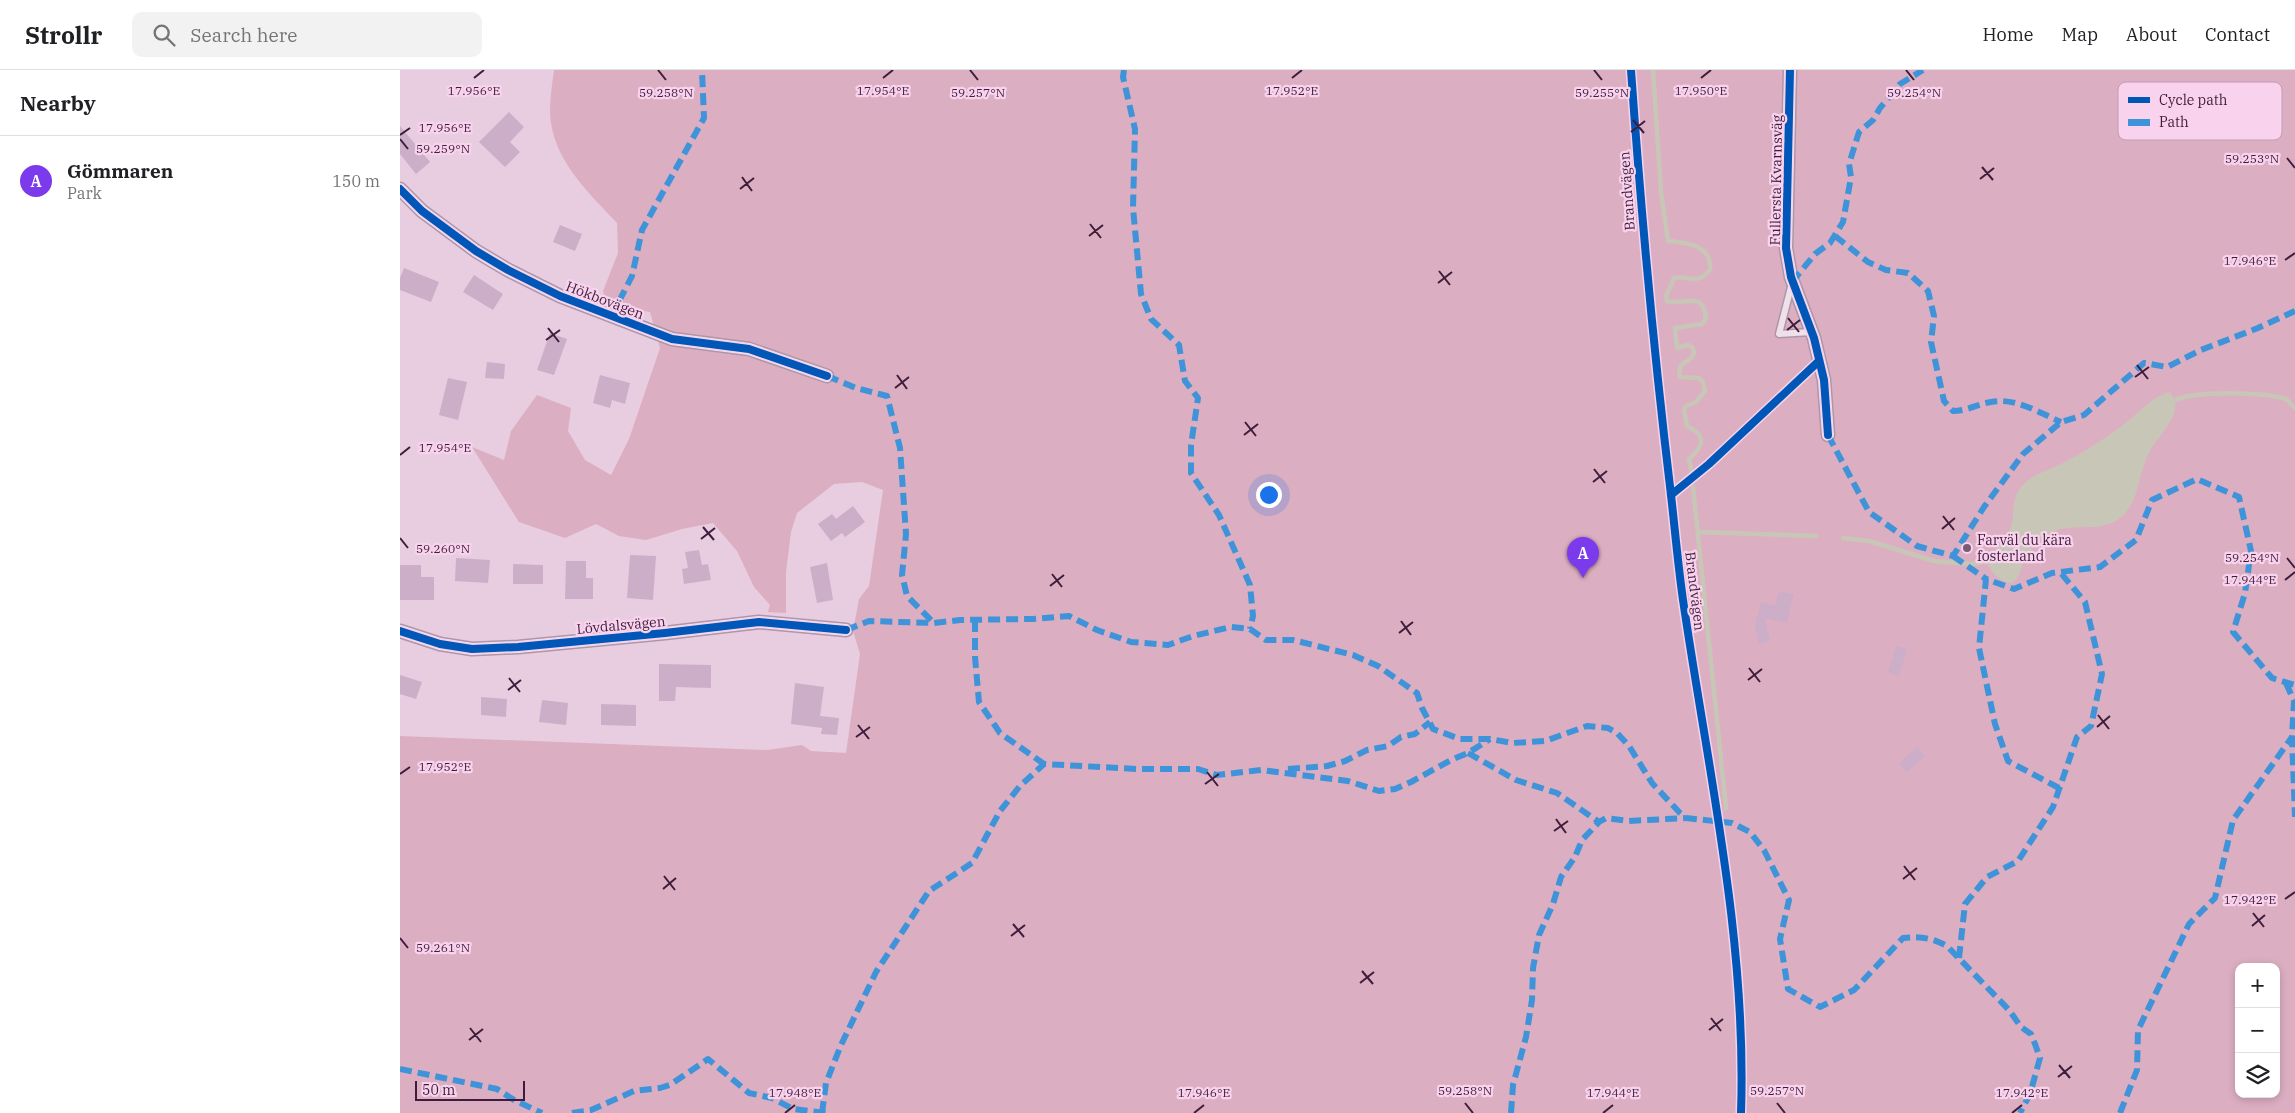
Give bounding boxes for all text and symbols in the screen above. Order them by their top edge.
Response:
search box [132,12,482,57]
text: Strollr [25,19,102,51]
icon: search [150,21,178,49]
text: Search here [190,23,297,47]
text: Home [1982,23,2034,46]
text: Map [2062,23,2098,46]
text: About [2126,23,2177,46]
text: Contact [2205,23,2270,46]
legend [2118,82,2282,140]
text: 17.956°E [448,83,500,98]
text: 17.954°E [857,83,909,98]
text: 17.952°E [1266,83,1318,98]
text: 17.950°E [1675,83,1727,98]
text: 59.258°N [639,85,693,100]
text: 59.257°N [951,85,1005,100]
text: 59.255°N [1575,85,1629,100]
text: 59.254°N [1887,85,1941,100]
text: Nearby [20,89,96,117]
text: Cycle path [2159,91,2228,109]
text: Path [2159,113,2189,131]
street label: Fullersta Kvarnsväg [1766,114,1786,245]
text: 17.956°E [419,120,471,135]
text: 59.259°N [416,141,470,156]
street label: Brandvägen [1615,151,1639,231]
text: 59.253°N [2225,151,2279,166]
text: Gömmaren [67,159,173,183]
text: A [30,171,42,191]
text: 150 m [332,171,380,191]
text: Park [67,183,102,203]
text: 17.946°E [2224,253,2276,268]
street label: Hökbovägen [563,277,647,323]
text: 17.954°E [419,440,471,455]
your location [1256,482,1282,508]
place label: Farväl du kära fosterland [1977,531,2072,565]
pin: A [1567,537,1599,578]
text: 59.260°N [416,541,470,556]
marker: Farväl du kära fosterland [1961,542,1973,554]
street label: Brandvägen [1681,550,1709,632]
text: 59.254°N [2225,550,2279,565]
text: 17.944°E [2224,572,2276,587]
street label: Lövdalsvägen [576,612,666,638]
text: 17.952°E [419,759,471,774]
text: 17.942°E [2224,892,2276,907]
text: 59.261°N [416,940,470,955]
map controls [2235,963,2280,1098]
button: + [2235,963,2280,1008]
button: − [2235,1008,2280,1053]
button: layers [2235,1053,2280,1098]
scale bar [415,1078,525,1101]
text: 50 m [422,1081,455,1099]
text: 59.258°N [1438,1083,1492,1098]
text: 59.257°N [1750,1083,1804,1098]
text: 17.948°E [769,1085,821,1100]
text: 17.946°E [1178,1085,1230,1100]
text: 17.944°E [1587,1085,1639,1100]
text: 17.942°E [1996,1085,2048,1100]

